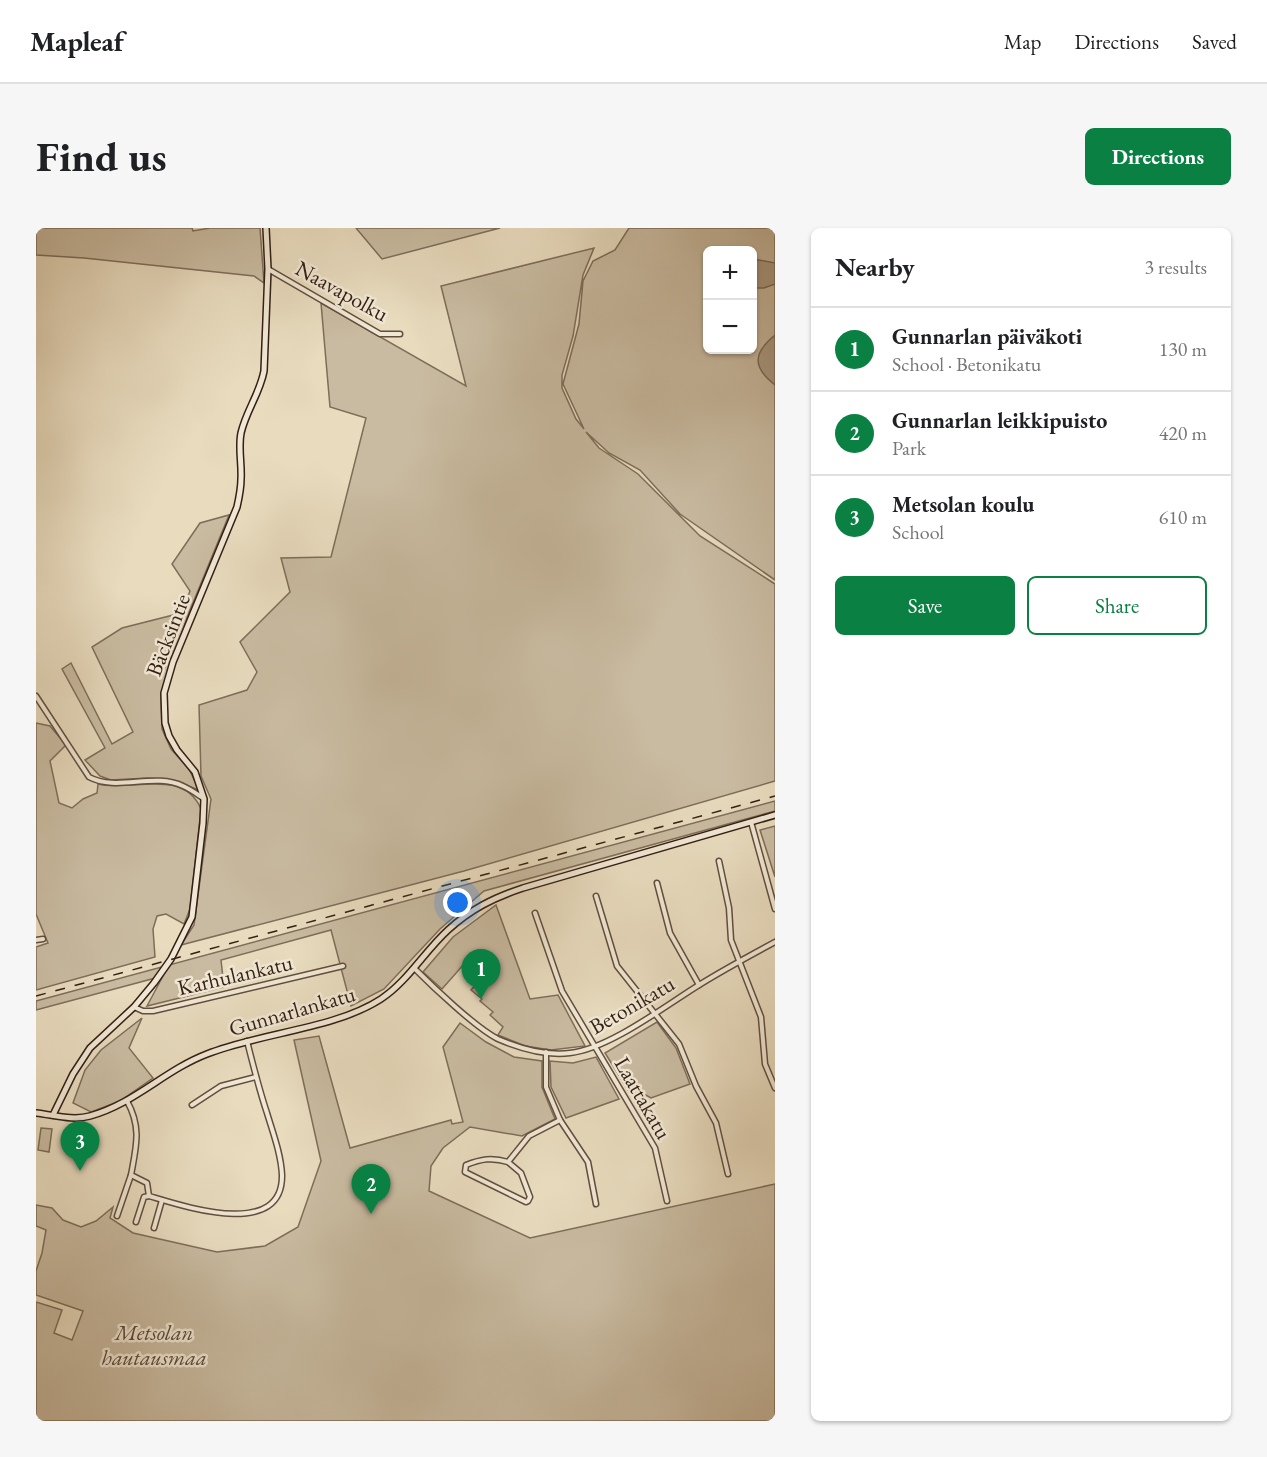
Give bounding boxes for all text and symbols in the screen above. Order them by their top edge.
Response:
text: Mapleaf [30,23,124,59]
text: Map [1004,28,1041,55]
text: Directions [1074,28,1159,55]
text: Saved [1192,28,1237,55]
button: Directions [1085,128,1231,185]
text: Find us [36,129,167,184]
map controls [703,246,757,354]
button: + [703,246,757,300]
text: Nearby [835,250,915,284]
street label: Naavapolku [290,254,394,329]
text: 3 results [1144,254,1207,280]
button: − [703,300,757,354]
text: Gunnarlan päiväkoti [892,322,1082,351]
text: 1 [849,336,860,362]
text: 130 m [1159,336,1207,362]
text: School · Betonikatu [892,351,1041,377]
text: Gunnarlan leikkipuisto [892,406,1107,435]
text: 2 [849,420,860,446]
text: 420 m [1159,420,1207,446]
text: Park [892,435,926,461]
text: Metsolan koulu [892,490,1034,519]
text: 3 [849,504,860,530]
text: 610 m [1159,504,1207,530]
text: School [892,519,944,545]
button: Save [835,576,1015,635]
button: Share [1027,576,1207,635]
street label: Bäcksintie [139,589,197,680]
your location [443,888,472,917]
street label: Karhulankatu [175,948,296,1002]
pin: 1 [462,950,500,999]
street label: Betonikatu [584,969,680,1041]
street label: Gunnarlankatu [225,979,359,1043]
street label: Laattakatu [608,1052,678,1145]
pin: 3 [60,1122,99,1171]
pin: 2 [352,1164,390,1214]
park label: Metsolan hautausmaa [101,1318,207,1372]

